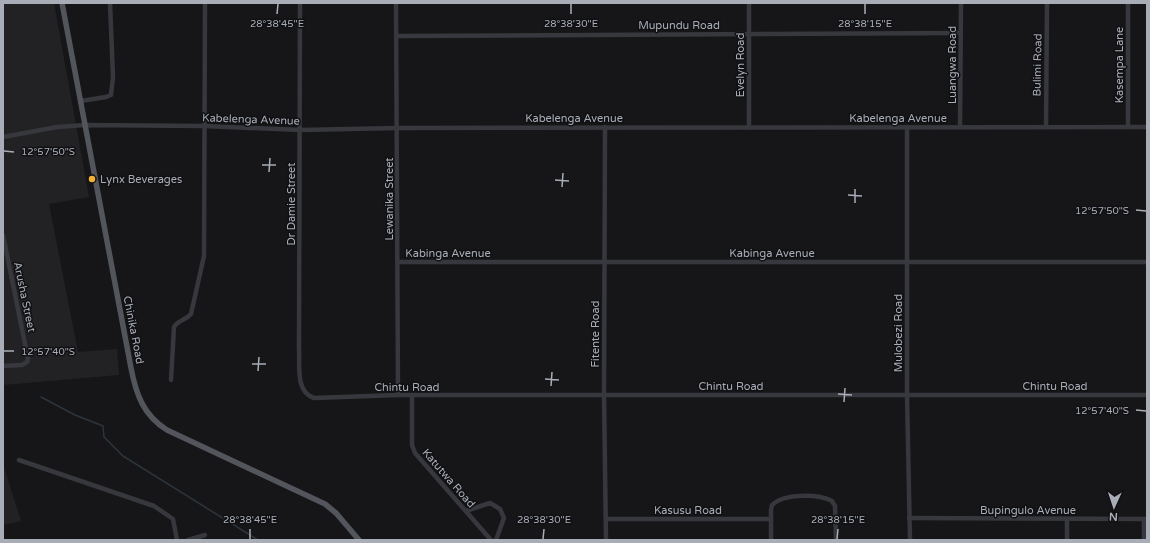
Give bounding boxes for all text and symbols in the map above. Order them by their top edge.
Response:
text: 28°38'45"E [250,18,304,30]
text: 28°38'30"E [544,18,598,30]
text: 28°38'15"E [838,18,892,30]
street label: Mupundu Road [638,19,720,32]
street label: Luangwa Road [946,26,959,104]
street label: Kasempa Lane [1113,27,1126,103]
street label: Evelyn Road [734,33,747,97]
street label: Bulimi Road [1030,33,1045,97]
street label: Kabelenga Avenue [202,111,300,128]
street label: Kabelenga Avenue [525,112,623,125]
street label: Kabelenga Avenue [849,112,947,125]
text: 12°57'50"S [21,146,75,158]
street label: Lewanika Street [383,157,396,241]
street label: Dr Damie Street [285,163,298,245]
place label: Lynx Beverages [100,173,182,186]
marker: Lynx Beverages [87,174,97,184]
text: 12°57'50"S [1075,205,1129,217]
street label: Kabinga Avenue [405,247,491,260]
street label: Kabinga Avenue [729,247,815,260]
street label: Arusha Street [11,261,38,333]
street label: Mulobezi Road [892,294,905,372]
street label: Chinika Road [121,295,146,365]
street label: Fitente Road [589,300,602,368]
text: 12°57'40"S [21,346,75,358]
street label: Chintu Road [698,380,764,393]
street label: Chintu Road [1022,380,1088,393]
street label: Chintu Road [374,381,440,394]
text: 12°57'40"S [1075,405,1129,417]
street label: Katutwa Road [420,446,478,510]
north arrow [1094,487,1134,527]
street label: Kasusu Road [654,504,722,517]
street label: Bupingulo Avenue [980,504,1076,517]
text: N [1109,510,1118,523]
text: 28°38'45"E [223,514,277,526]
text: 28°38'30"E [517,514,571,526]
text: 28°38'15"E [811,514,865,526]

